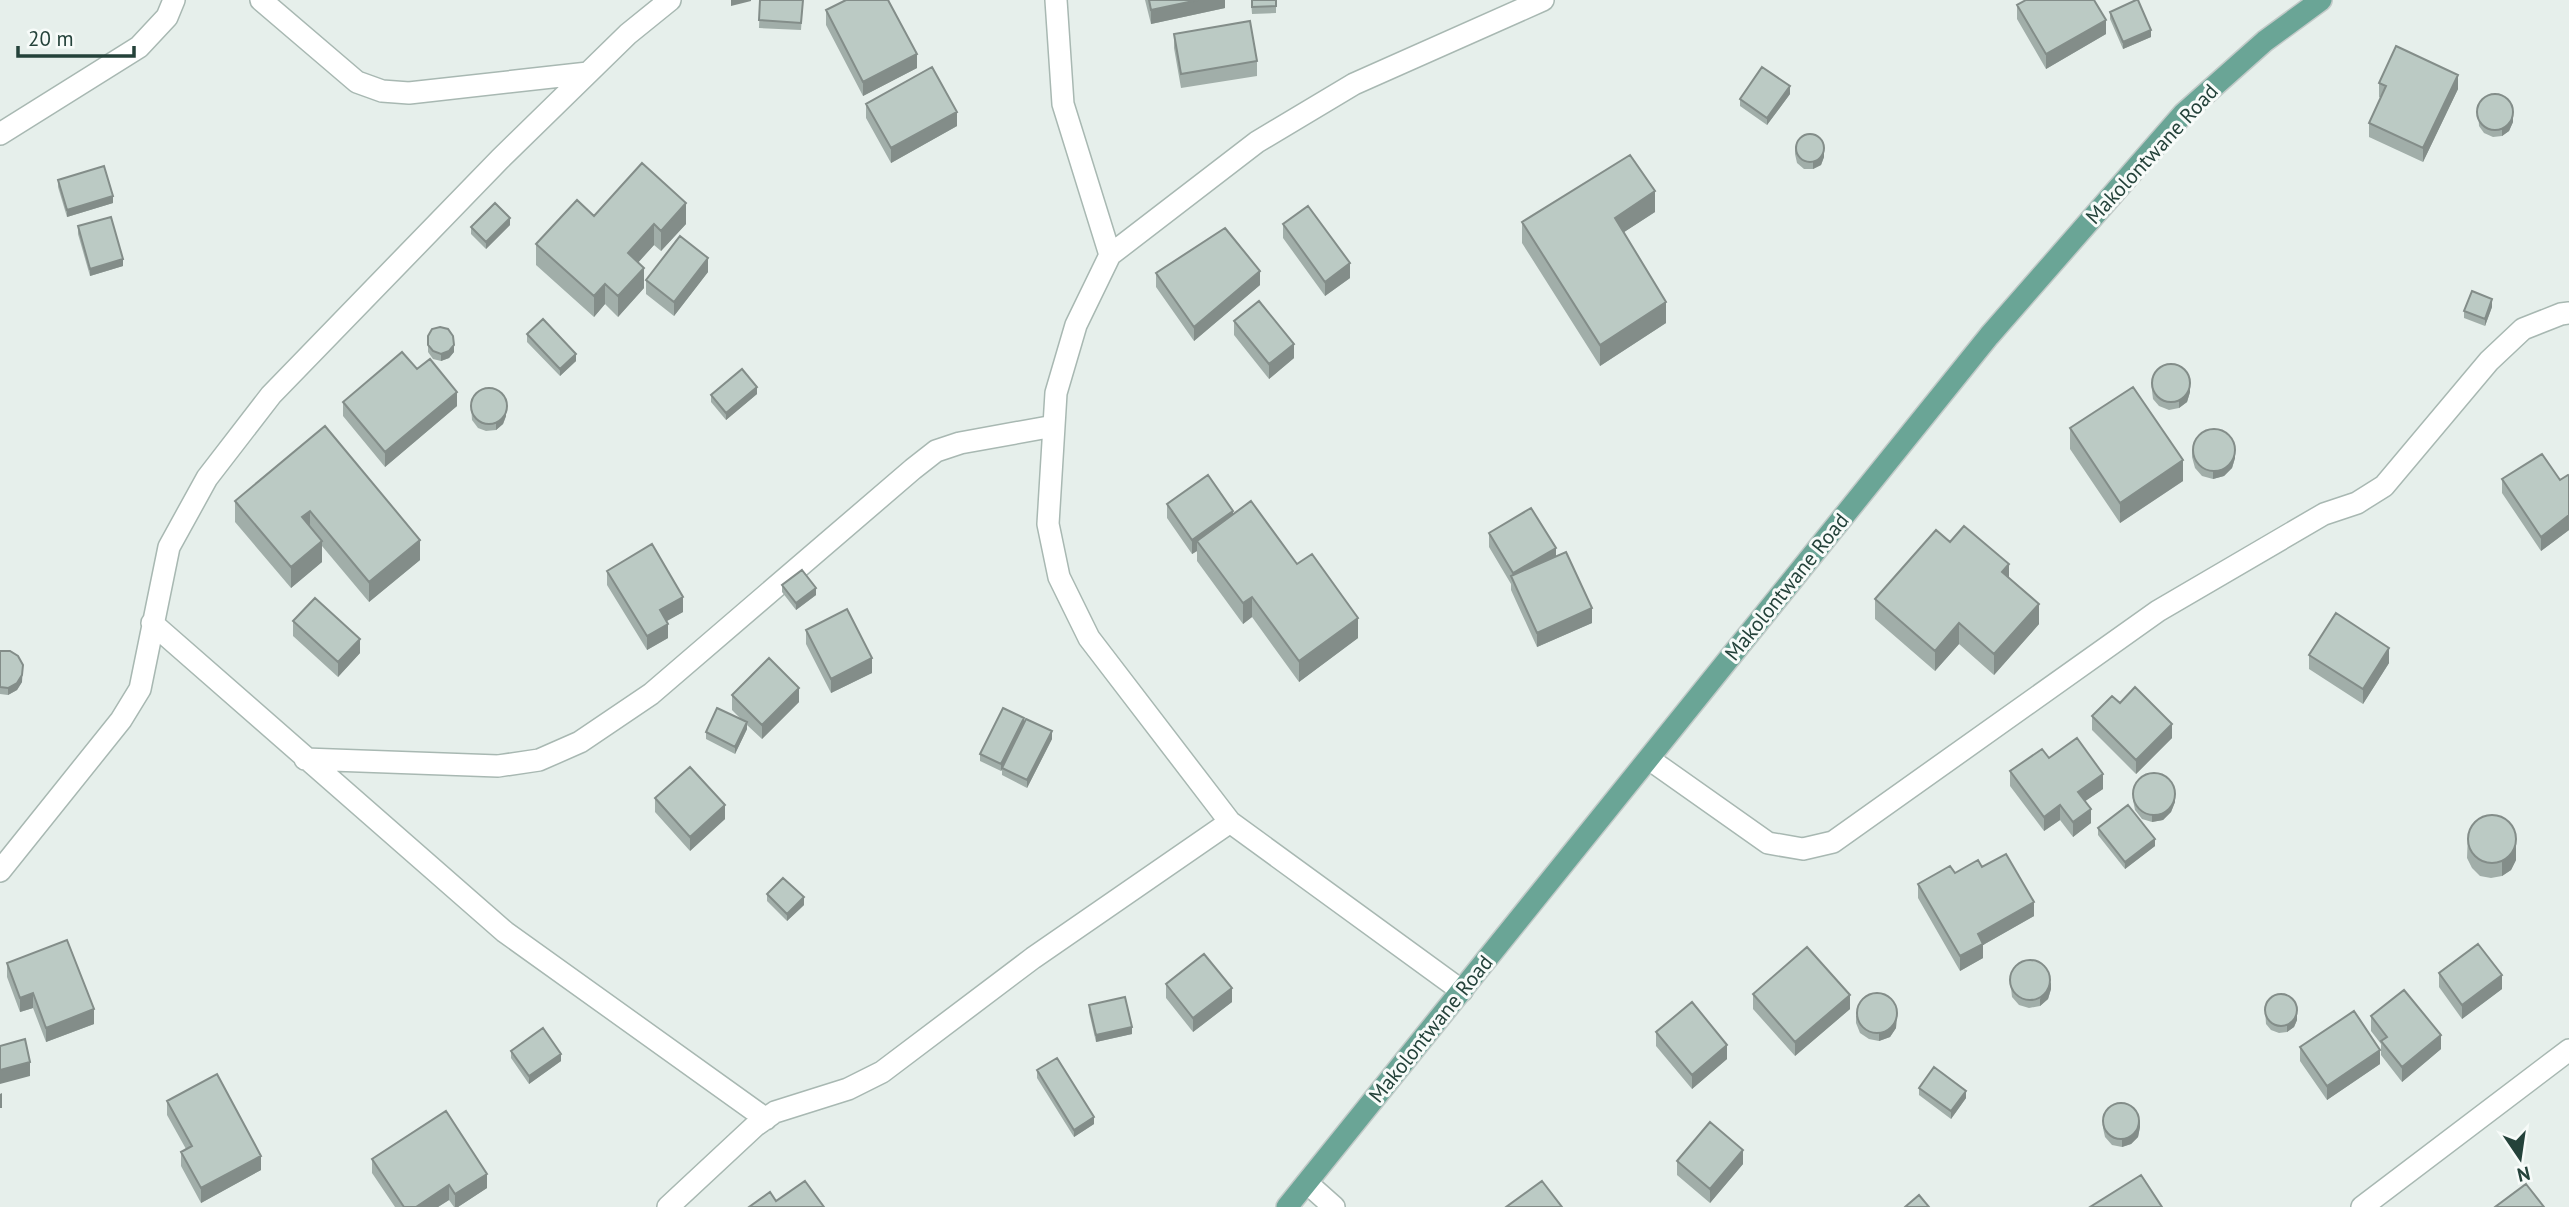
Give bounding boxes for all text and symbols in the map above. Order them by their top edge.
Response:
scale bar [18,14,133,58]
text: 20 m [28,25,74,52]
street label: Makolontwane Road [2080,78,2224,229]
street label: Makolontwane Road [1719,507,1854,666]
street label: Makolontwane Road [1363,949,1498,1108]
north arrow [2485,1123,2555,1193]
text: N [2515,1161,2533,1188]

